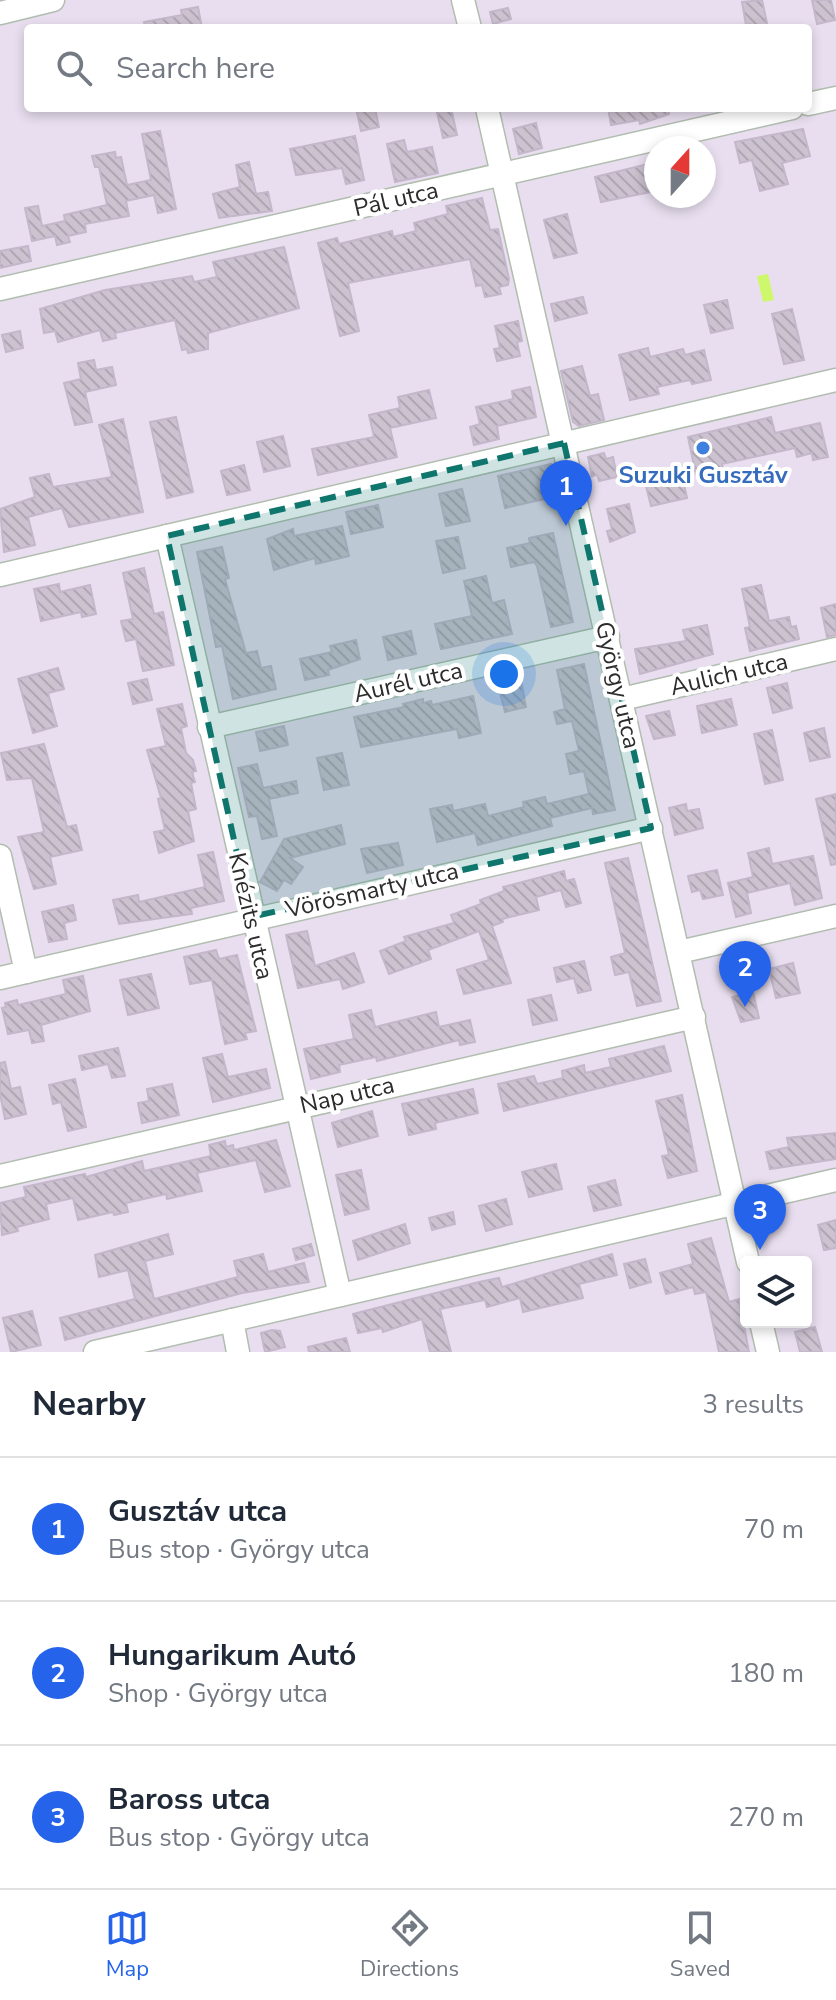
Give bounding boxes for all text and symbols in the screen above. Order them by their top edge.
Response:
search box [24,24,812,112]
icon: search [52,46,96,90]
text: Search here [116,48,275,89]
north arrow [644,136,716,208]
street label: Pál utca [350,174,442,224]
marker: Suzuki Gusztáv [694,439,712,457]
place label: Suzuki Gusztáv [618,459,788,491]
pin: 1 [540,460,592,526]
street label: György utca [588,618,648,752]
street label: Aulich utca [667,645,791,703]
street label: Aurél utca [350,654,466,710]
your location [484,654,524,694]
street label: Knézits utca [221,849,281,983]
street label: Vörösmarty utca [281,855,462,926]
pin: 2 [719,941,771,1007]
street label: Nap utca [297,1069,397,1121]
pin: 3 [734,1184,786,1250]
map controls [740,1256,812,1328]
button: layers [740,1256,812,1328]
text: Nearby [32,1381,146,1427]
text: 3 results [703,1387,804,1422]
text: Gusztáv utca [108,1491,287,1532]
text: 1 [50,1512,66,1547]
text: 70 m [744,1512,804,1547]
text: Bus stop · György utca [108,1532,370,1567]
text: Hungarikum Autó [108,1635,356,1676]
text: 2 [50,1656,66,1691]
text: 180 m [728,1656,804,1691]
text: Shop · György utca [108,1676,328,1711]
text: Baross utca [108,1779,270,1820]
text: 3 [50,1800,66,1835]
text: 270 m [728,1800,804,1835]
text: Bus stop · György utca [108,1820,370,1855]
tab: Map [105,1906,149,1984]
tab: Directions [360,1906,459,1984]
tab: Saved [670,1906,731,1984]

